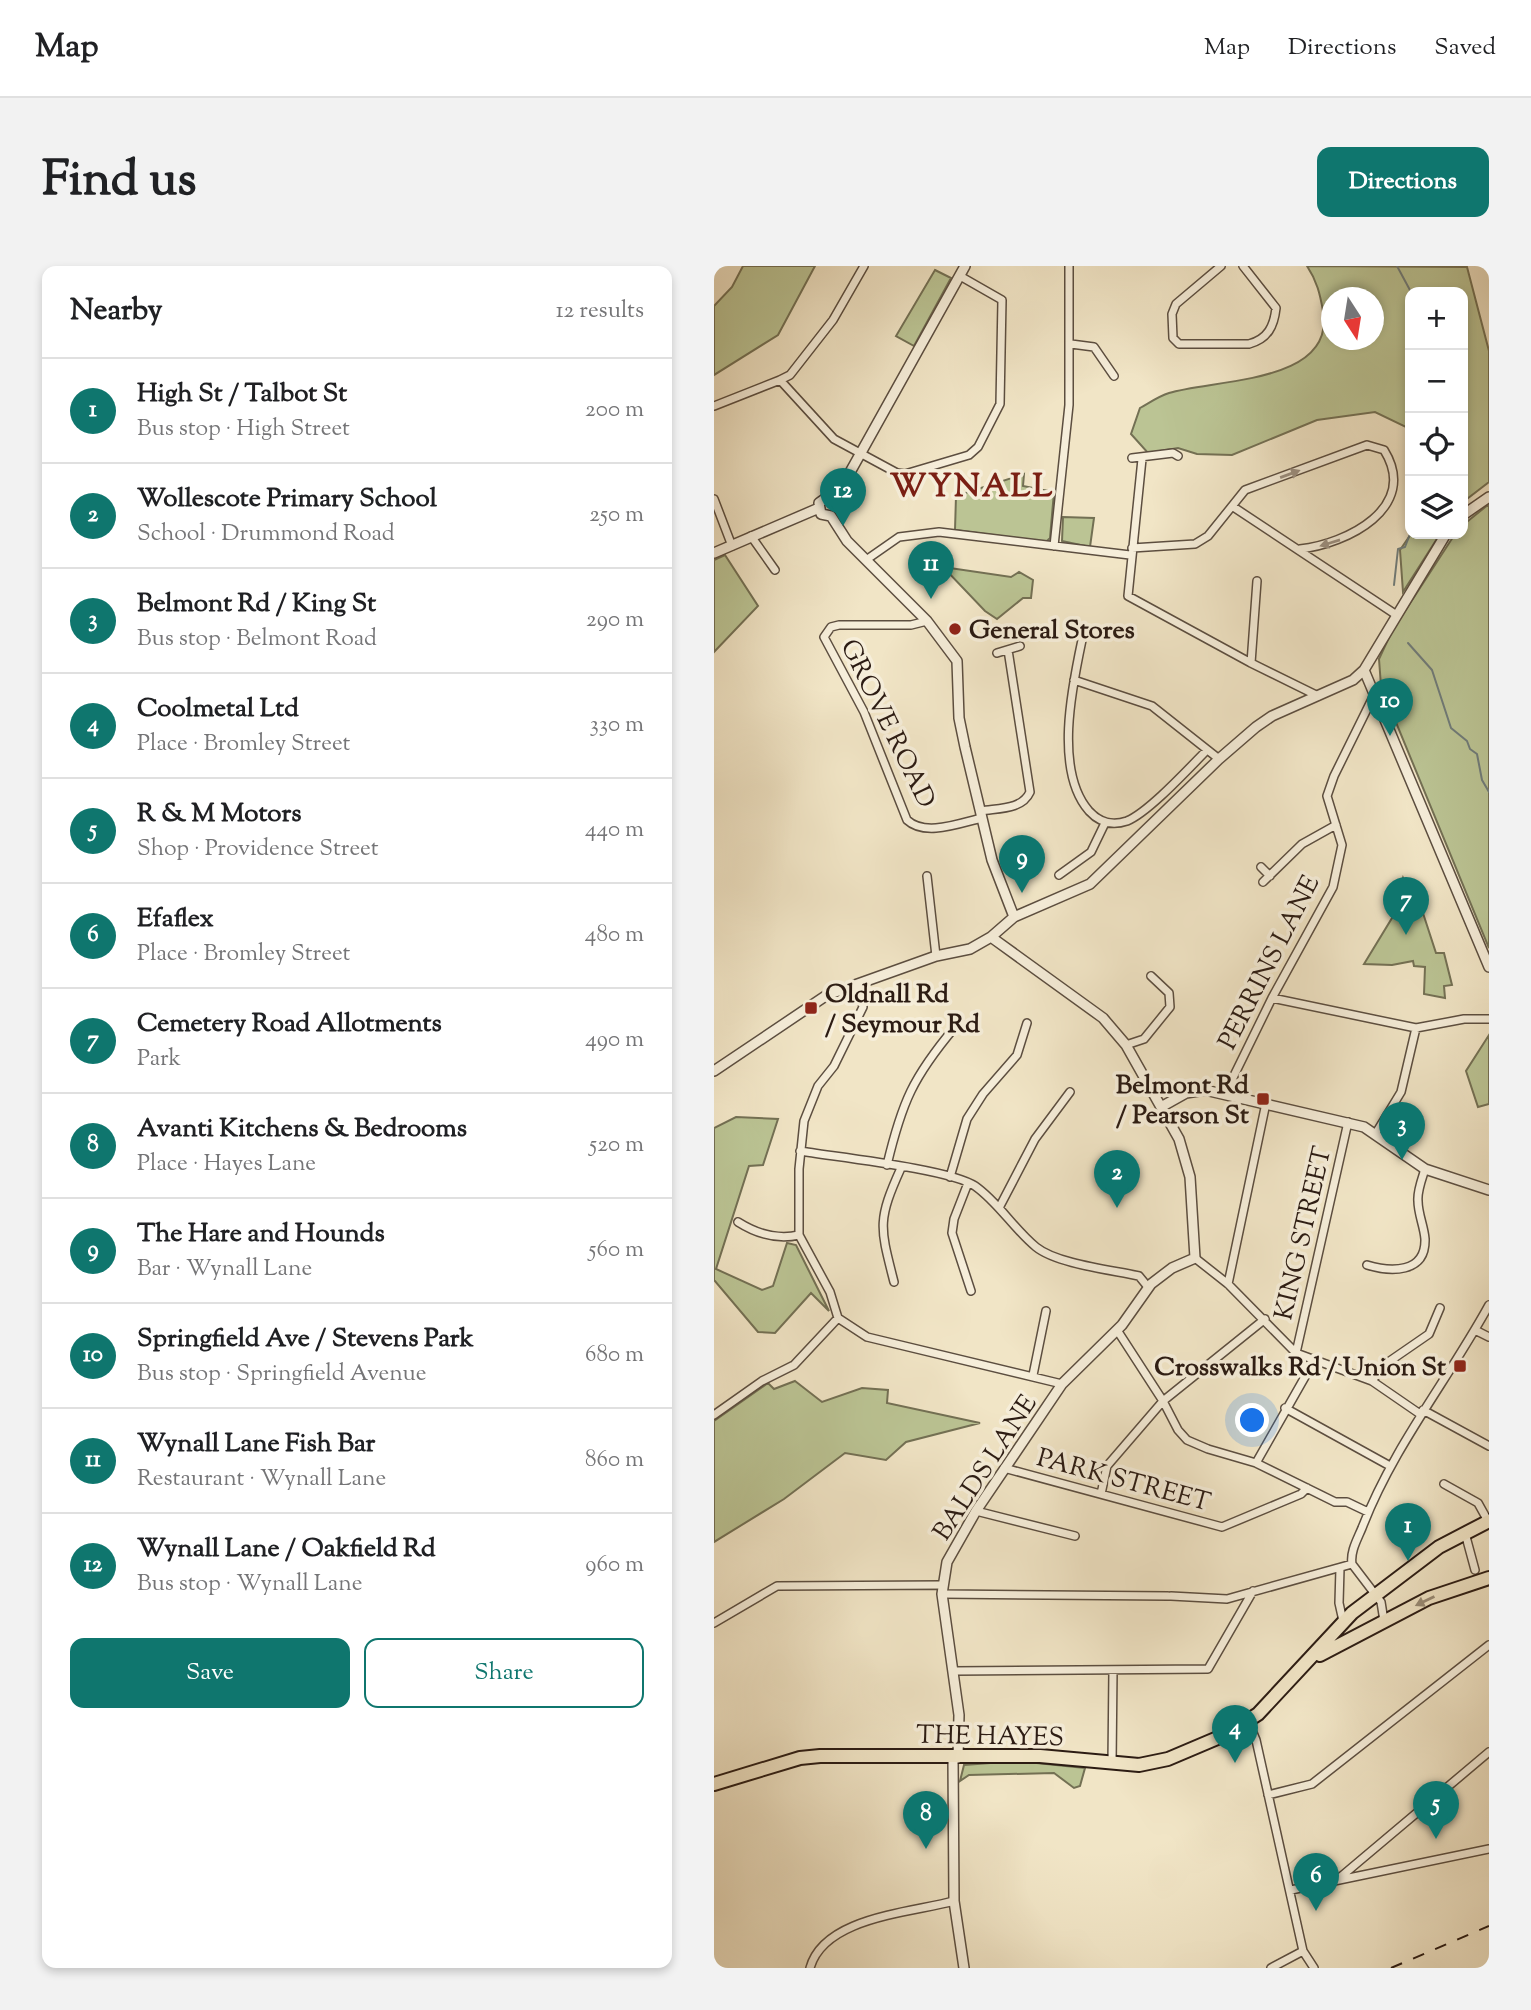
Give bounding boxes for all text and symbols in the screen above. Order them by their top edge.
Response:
text: Map [35,24,99,72]
text: Map [1204,31,1250,65]
text: Directions [1288,31,1396,65]
text: Saved [1434,31,1496,65]
text: Find us [42,147,196,217]
button: Directions [1317,147,1489,217]
north arrow [1321,287,1384,350]
map controls [1405,287,1468,539]
button: + [1405,287,1468,350]
text: Nearby [70,290,162,333]
text: 12 results [556,295,644,328]
button: − [1405,350,1468,413]
text: High St / Talbot St [137,376,347,413]
text: 1 [89,394,97,427]
text: 200 m [585,394,644,427]
text: Bus stop · High Street [137,413,350,446]
button: locate [1405,413,1468,476]
district label: WYNALL [890,464,1054,512]
pin: 12 [820,468,866,526]
one-way arrow [1279,468,1300,479]
button: layers [1405,476,1468,539]
text: Wollescote Primary School [137,481,437,518]
text: 2 [88,499,98,532]
text: 250 m [589,499,644,532]
text: School · Drummond Road [137,518,395,551]
one-way arrow [1319,538,1340,549]
pin: 11 [908,541,954,599]
text: Belmont Rd / King St [137,586,376,623]
text: 3 [88,604,98,637]
text: 290 m [586,604,644,637]
place label: General Stores [969,613,1135,650]
marker: General Stores [947,621,963,637]
text: Bus stop · Belmont Road [137,623,377,656]
street label: GROVE ROAD [830,634,944,815]
pin: 10 [1367,678,1413,736]
text: Coolmetal Ltd [137,691,299,728]
text: 4 [87,709,99,742]
text: 330 m [590,709,644,742]
text: Place · Bromley Street [137,728,350,761]
text: R & M Motors [137,796,301,833]
text: 5 [89,814,97,847]
text: 440 m [585,814,644,847]
text: Shop · Providence Street [137,833,379,866]
pin: 9 [999,835,1045,893]
street label: PERRINS LANE [1210,869,1330,1057]
pin: 7 [1383,877,1429,935]
text: Efaflex [137,901,214,938]
text: 6 [87,919,99,952]
text: 480 m [585,919,644,952]
text: Place · Bromley Street [137,938,350,971]
place label: Oldnall Rd / Seymour Rd [825,977,980,1044]
marker: Oldnall Rd / Seymour Rd [803,1000,819,1016]
text: Cemetery Road Allotments [137,1006,442,1043]
text: 7 [87,1024,99,1057]
text: 490 m [585,1024,644,1057]
text: Park [137,1043,181,1076]
place label: Belmont Rd / Pearson St [1116,1068,1249,1135]
marker: Belmont Rd / Pearson St [1255,1091,1271,1107]
pin: 3 [1379,1102,1425,1160]
text: Avanti Kitchens & Bedrooms [137,1111,467,1148]
text: 8 [87,1129,99,1162]
text: 520 m [589,1129,644,1162]
street label: KING STREET [1266,1143,1342,1324]
text: Place · Hayes Lane [137,1148,316,1181]
pin: 2 [1094,1150,1140,1208]
text: The Hare and Hounds [137,1216,385,1253]
text: 9 [87,1234,99,1267]
text: 560 m [589,1234,644,1267]
text: Bar · Wynall Lane [137,1253,312,1286]
text: Springfield Ave / Stevens Park [137,1321,474,1358]
text: 10 [83,1339,103,1372]
text: 680 m [585,1339,644,1372]
place label: Crosswalks Rd / Union St [1154,1350,1446,1387]
text: Bus stop · Springfield Avenue [137,1358,427,1391]
marker: Crosswalks Rd / Union St [1452,1358,1468,1374]
street label: BALDS LANE [925,1388,1047,1549]
your location [1235,1403,1269,1437]
text: Wynall Lane Fish Bar [137,1426,375,1463]
street label: PARK STREET [1032,1440,1214,1522]
text: 11 [85,1444,101,1477]
text: 860 m [585,1444,644,1477]
text: Restaurant · Wynall Lane [137,1463,386,1496]
pin: 1 [1385,1503,1431,1561]
text: Wynall Lane / Oakfield Rd [137,1531,436,1568]
text: 12 [84,1549,102,1582]
text: 960 m [585,1549,644,1582]
text: Bus stop · Wynall Lane [137,1568,362,1601]
one-way arrow [1415,1595,1435,1606]
button: Save [70,1638,350,1708]
button: Share [364,1638,644,1708]
pin: 4 [1212,1705,1258,1763]
street label: THE HAYES [916,1718,1064,1757]
pin: 5 [1413,1781,1459,1839]
pin: 8 [903,1791,949,1849]
pin: 6 [1293,1853,1339,1911]

